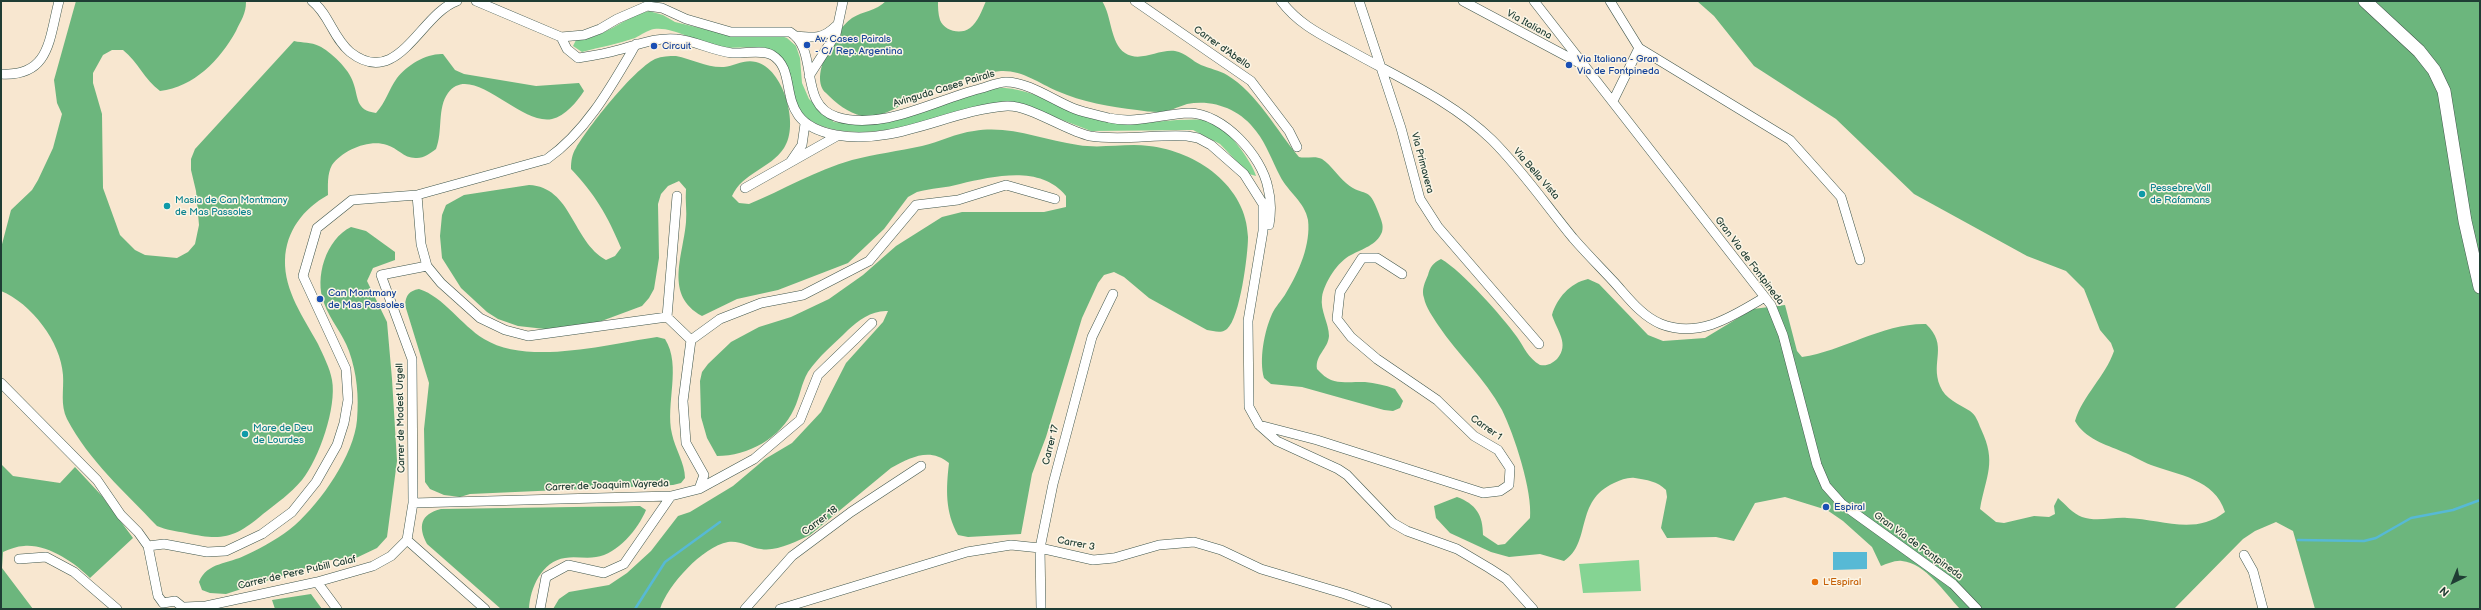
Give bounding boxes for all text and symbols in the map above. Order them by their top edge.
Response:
street label: Via Italiana [1504,8,1554,42]
street label: Carrer d'Abello [1191,24,1253,72]
place label: Av. Cases Pairals - C/ Rep. Argentina [815,33,902,56]
place label: Circuit [662,40,691,52]
marker: Av. Cases Pairals - C/ Rep. Argentina [802,40,812,50]
marker: Circuit [649,41,659,51]
place label: Via Italiana - Gran Via de Fontpineda [1577,53,1659,76]
marker: Via Italiana - Gran Via de Fontpineda [1564,60,1574,70]
street label: Avinguda Cases Pairals [892,68,996,110]
street label: Via Primavera [1408,131,1436,195]
street label: Via Bella Vista [1510,146,1562,202]
place label: Pessebre Vall de Rafamans [2150,182,2211,206]
marker: Pessebre Vall de Rafamans [2137,189,2147,199]
place label: Masia de Can Montmany de Mas Passoles [175,194,288,218]
marker: Masia de Can Montmany de Mas Passoles [162,201,172,211]
street label: Gran Via de Fontpineda [1712,215,1786,307]
place label: Can Montmany de Mas Passoles [328,287,404,310]
marker: Can Montmany de Mas Passoles [315,294,325,304]
street label: Carrer de Modest Urgell [394,363,408,473]
street label: Carrer 1 [1468,413,1504,443]
place label: Mare de Deu de Lourdes [253,422,312,446]
street label: Carrer 17 [1040,424,1062,466]
marker: Mare de Deu de Lourdes [240,429,250,439]
street label: Carrer de Joaquim Vayreda [545,478,669,494]
place label: Espiral [1834,501,1865,513]
marker: Espiral [1821,502,1831,512]
street label: Carrer 18 [800,504,840,538]
street label: Gran Via de Fontpineda [1871,510,1965,582]
street label: Carrer 3 [1056,534,1096,554]
street label: Carrer de Pere Pubill Calaf [237,554,357,592]
north arrow [2433,562,2473,602]
place label: L'Espiral [1823,576,1861,588]
marker: L'Espiral [1810,577,1820,587]
text: N [2437,584,2452,599]

